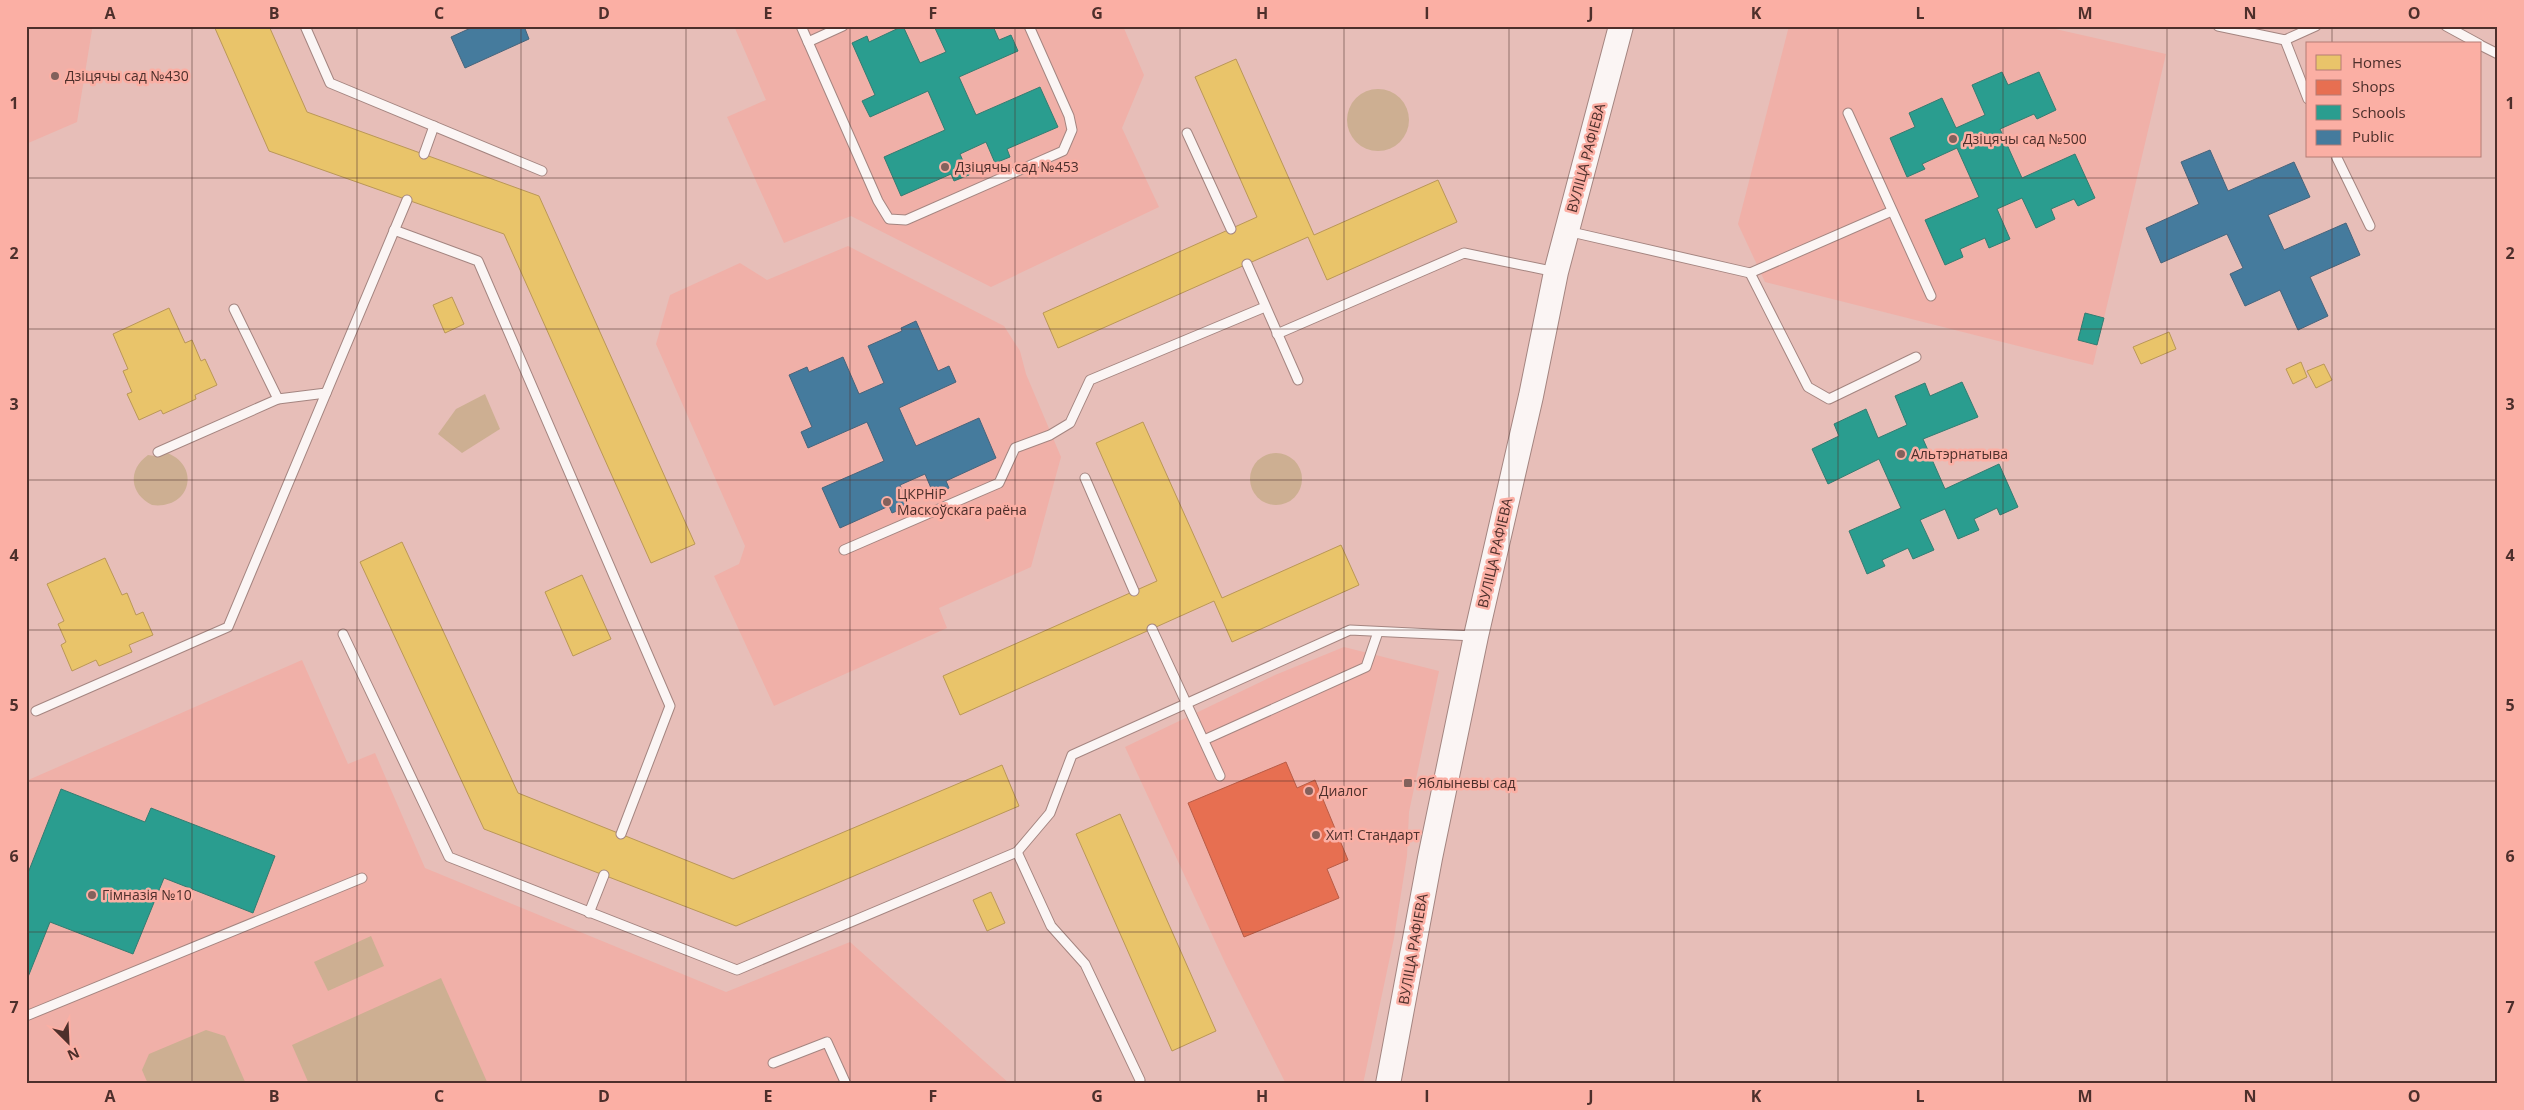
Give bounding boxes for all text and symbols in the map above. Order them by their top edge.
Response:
text: A [104,2,116,24]
text: B [269,2,279,24]
text: C [434,2,444,24]
text: D [598,2,610,24]
text: E [764,2,773,24]
text: F [929,2,937,24]
text: G [1091,2,1103,24]
text: H [1256,2,1268,24]
text: I [1424,2,1430,24]
text: J [1586,2,1594,24]
text: K [1751,2,1762,24]
text: L [1915,2,1925,24]
text: M [2077,2,2093,24]
text: N [2243,2,2257,24]
text: O [2408,2,2420,24]
legend [2306,42,2482,158]
text: Homes [2352,52,2402,72]
place label: Дзіцячы сад №430 [65,66,189,85]
marker: Дзіцячы сад №430 [49,70,61,82]
text: Shops [2352,76,2395,96]
text: 1 [9,92,19,114]
text: 1 [2505,92,2515,114]
street label: ВУЛІЦА РАФІЕВА [1562,101,1609,215]
text: Schools [2352,102,2406,122]
text: Public [2352,126,2394,146]
place label: Дзіцячы сад №500 [1963,129,2087,148]
marker: Дзіцячы сад №500 [1947,133,1959,145]
place label: Дзіцячы сад №453 [955,157,1079,176]
marker: Дзіцячы сад №453 [939,161,951,173]
text: 2 [9,242,19,264]
text: 2 [2505,242,2515,264]
text: 3 [9,393,19,415]
text: 3 [2505,393,2515,415]
place label: Альтэрнатыва [1911,444,2008,463]
marker: Альтэрнатыва [1895,448,1907,460]
place label: ЦКРНіР Маскоўскага раёна [897,484,1027,519]
marker: ЦКРНіР Маскоўскага раёна [881,496,893,508]
street label: ВУЛІЦА РАФІЕВА [1473,496,1516,610]
text: 4 [9,544,19,566]
text: 4 [2505,544,2515,566]
text: 5 [9,694,19,716]
text: 5 [2505,694,2515,716]
place label: Яблыневы сад [1418,773,1516,792]
marker: Яблыневы сад [1402,777,1414,789]
place label: Диалог [1319,781,1368,800]
marker: Диалог [1303,785,1315,797]
place label: Хит! Стандарт [1326,825,1420,844]
marker: Хит! Стандарт [1310,829,1322,841]
text: 6 [9,845,19,867]
text: 6 [2505,845,2515,867]
place label: Гімназія №10 [102,885,192,904]
marker: Гімназія №10 [86,889,98,901]
street label: ВУЛІЦА РАФІЕВА [1393,892,1432,1006]
text: 7 [9,996,19,1018]
text: 7 [2505,996,2515,1018]
north arrow [42,1018,92,1068]
text: N [64,1043,83,1065]
text: A [104,1085,116,1107]
text: B [269,1085,279,1107]
text: C [434,1085,444,1107]
text: D [598,1085,610,1107]
text: E [764,1085,773,1107]
text: F [929,1085,937,1107]
text: G [1091,1085,1103,1107]
text: H [1256,1085,1268,1107]
text: I [1424,1085,1430,1107]
text: J [1586,1085,1594,1107]
text: K [1751,1085,1762,1107]
text: L [1915,1085,1925,1107]
text: M [2077,1085,2093,1107]
text: N [2243,1085,2257,1107]
text: O [2408,1085,2420,1107]

